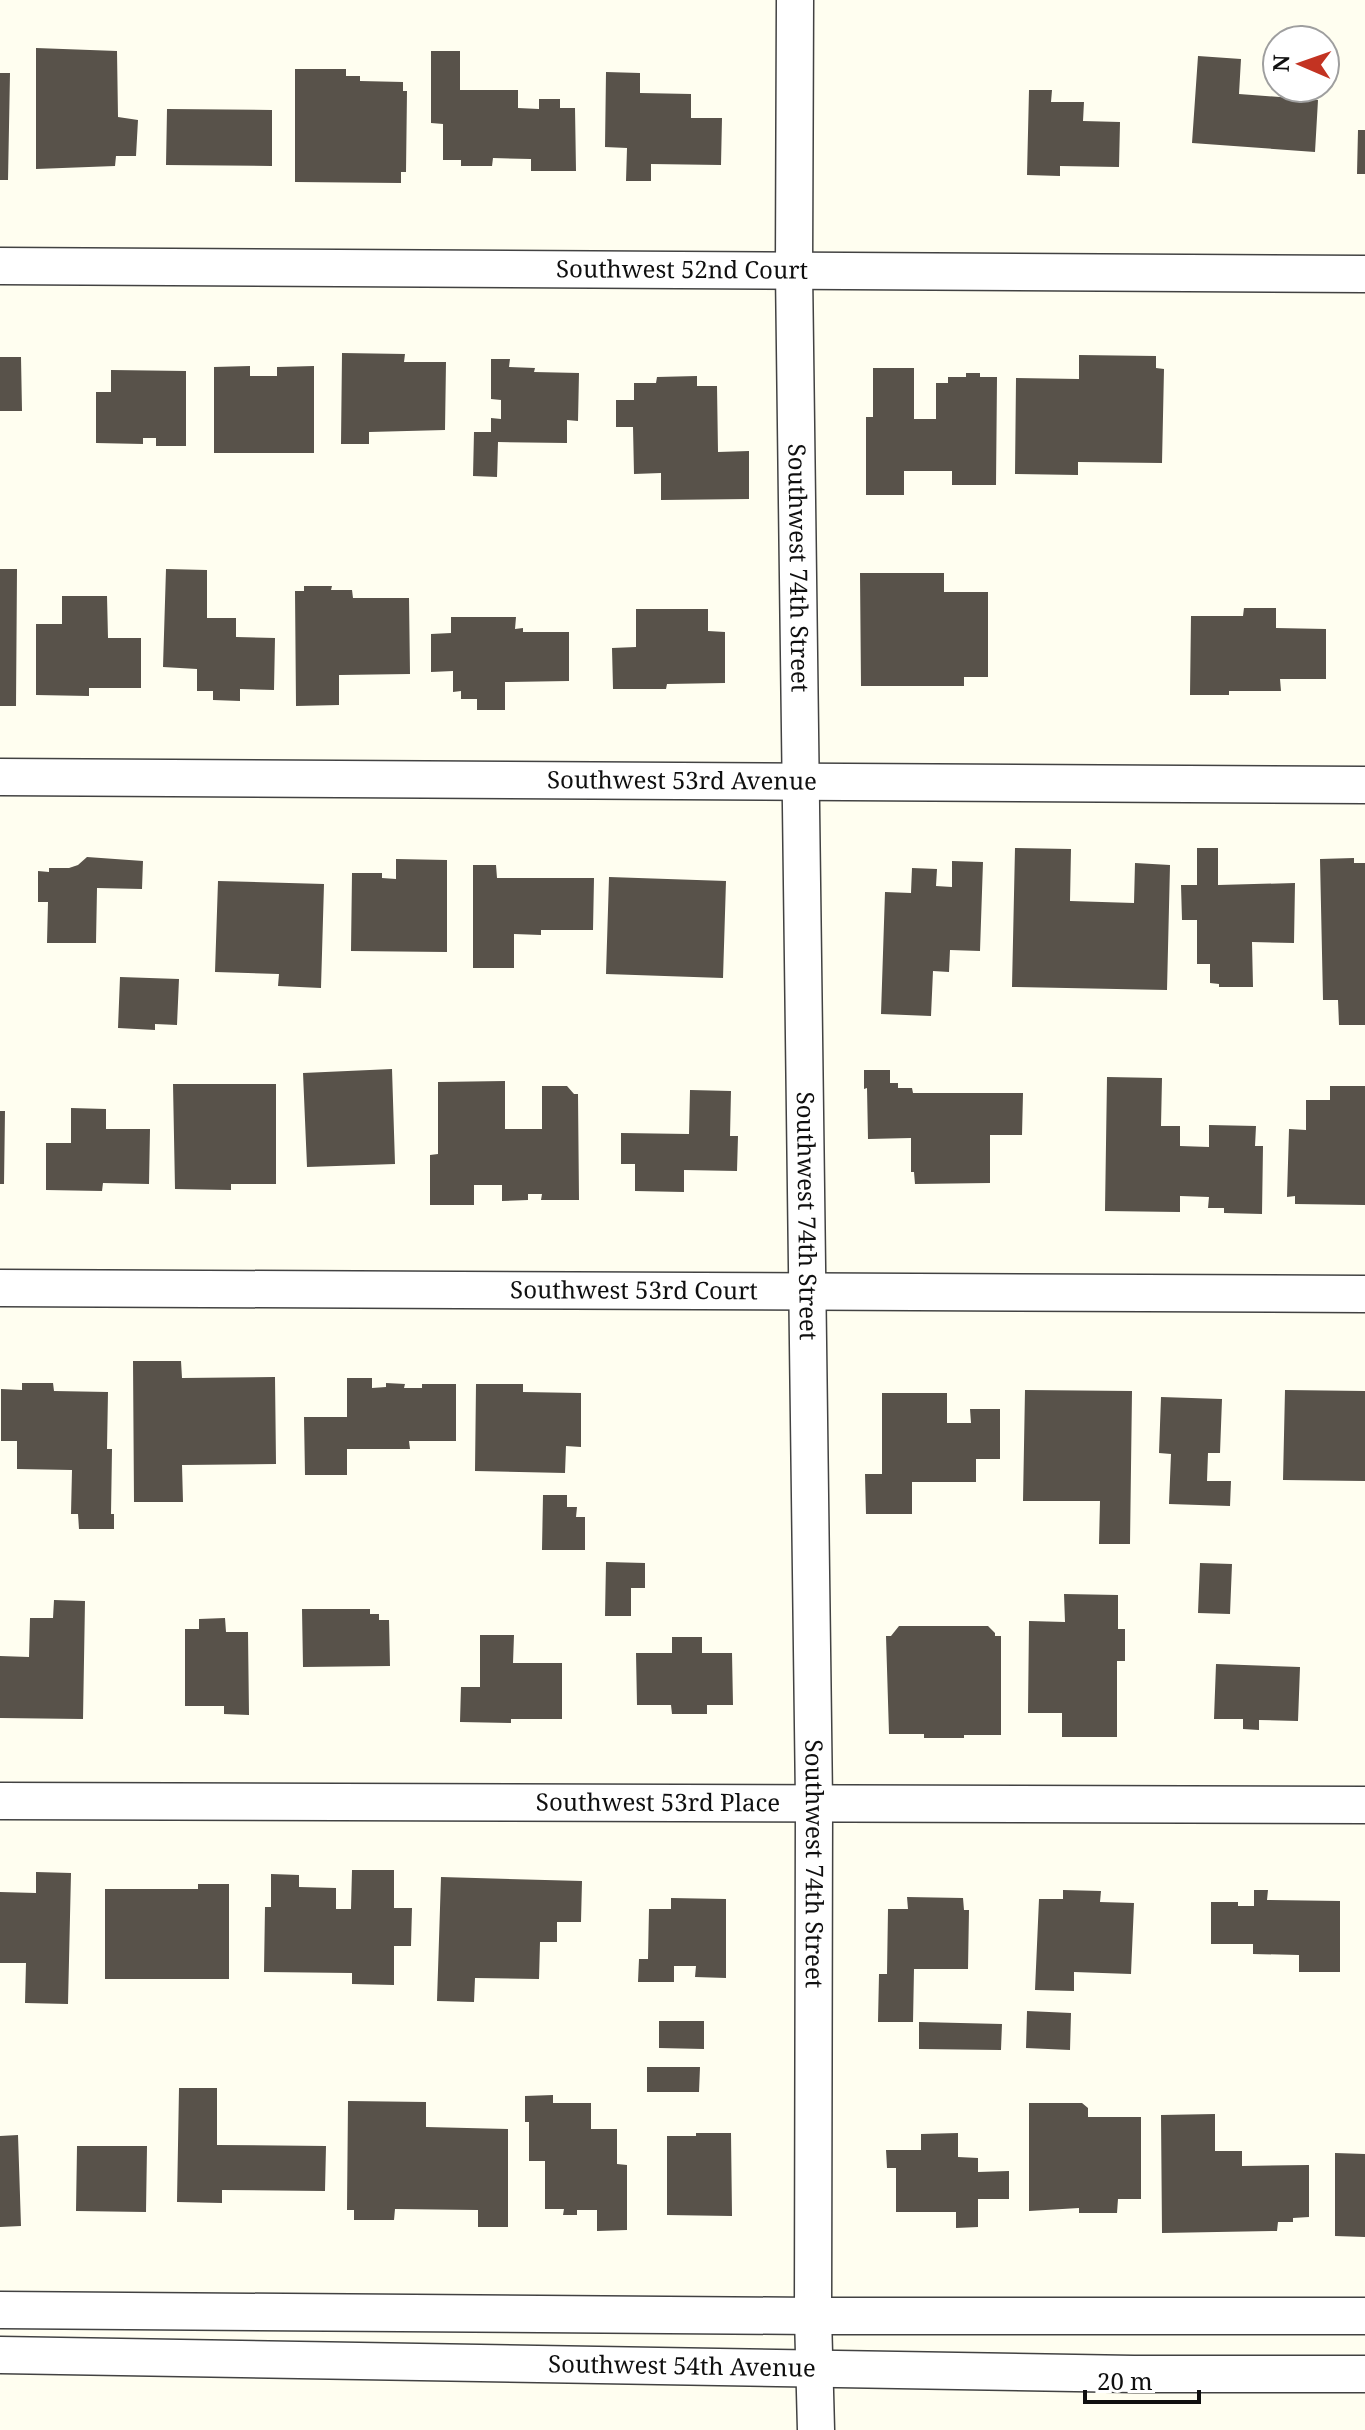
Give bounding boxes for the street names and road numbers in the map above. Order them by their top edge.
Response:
street label: Southwest 52nd Court [556,251,808,286]
street label: Southwest 74th Street [781,443,818,693]
street label: Southwest 53rd Avenue [547,762,817,797]
street label: Southwest 74th Street [790,1091,826,1340]
street label: Southwest 53rd Court [510,1272,758,1306]
street label: Southwest 74th Street [798,1739,832,1988]
street label: Southwest 53rd Place [536,1785,780,1818]
street label: Southwest 54th Avenue [548,2346,816,2384]

